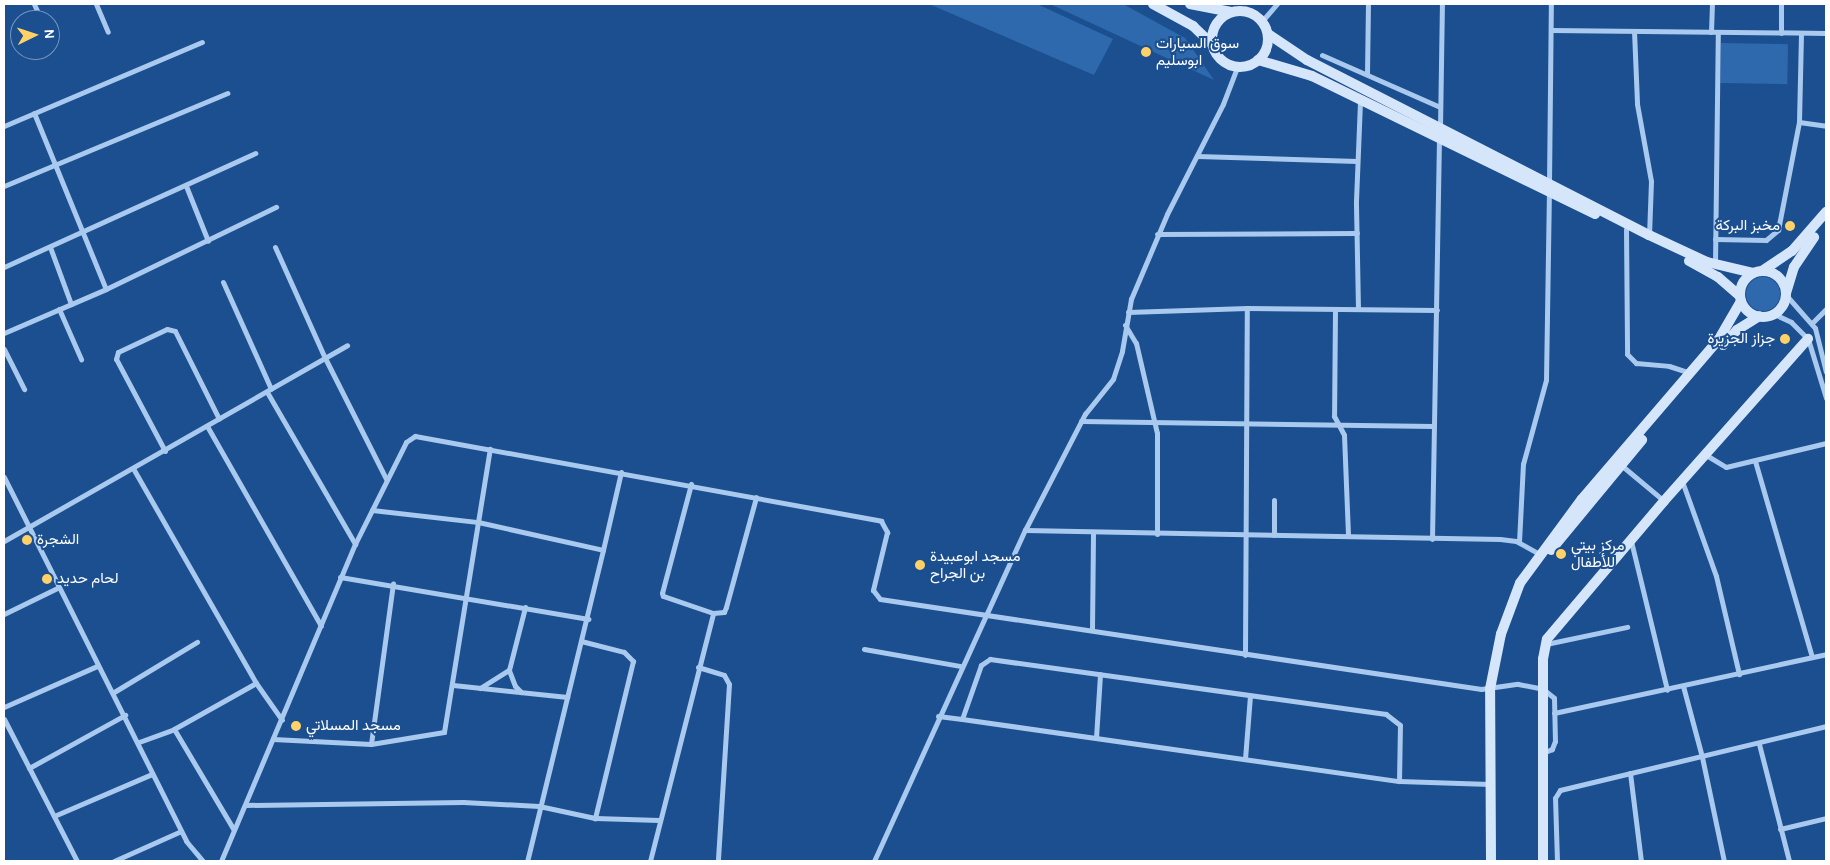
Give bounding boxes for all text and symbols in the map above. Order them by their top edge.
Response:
north arrow [10,10,60,60]
text: N [41,28,58,40]
place label: سوق السيارات ابوسليم [1156,34,1239,69]
marker: سوق السيارات ابوسليم [1140,46,1152,58]
place label: مخبز البركة [1715,217,1780,235]
marker: مخبز البركة [1784,220,1796,232]
place label: جزاز الجزيرة [1707,330,1775,348]
marker: جزاز الجزيرة [1779,333,1791,345]
place label: الشجرة [37,531,79,549]
marker: الشجرة [21,534,33,546]
place label: مركز بيتي للأطفال [1571,536,1624,571]
place label: مسجد ابوعبيدة بن الجراح [930,547,1020,582]
marker: مركز بيتي للأطفال [1555,548,1567,560]
marker: مسجد ابوعبيدة بن الجراح [914,559,926,571]
place label: لحام حديد [57,570,119,588]
marker: لحام حديد [41,573,53,585]
place label: مسجد المسلاتي [306,717,401,735]
marker: مسجد المسلاتي [290,720,302,732]

